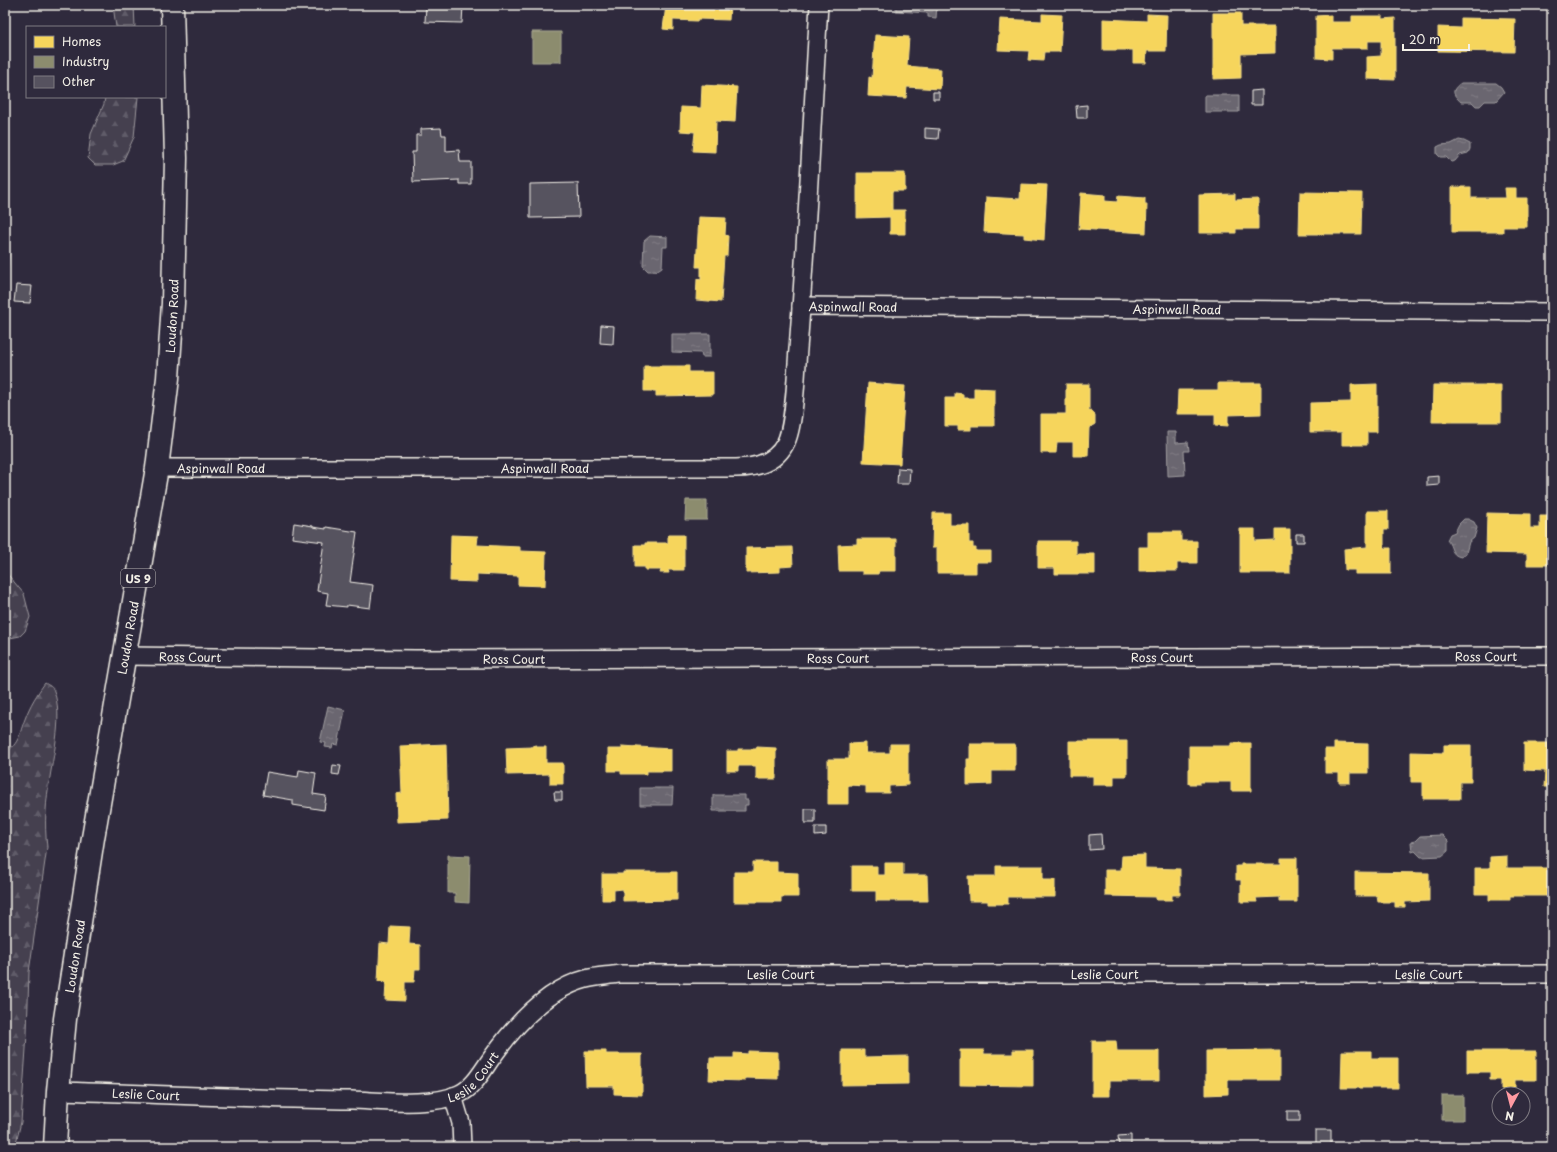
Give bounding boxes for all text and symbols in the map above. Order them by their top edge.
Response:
legend [26,26,166,98]
scale bar [1403,26,1469,52]
text: 20 m [1409,30,1440,48]
text: Homes [62,32,101,50]
text: Industry [62,52,110,70]
text: Other [62,72,95,90]
street label: Loudon Road [161,279,182,353]
street label: Aspinwall Road [809,297,897,316]
street label: Aspinwall Road [1133,300,1221,318]
street label: Aspinwall Road [177,459,265,477]
street label: Aspinwall Road [501,459,589,477]
road number: US 9 [121,569,155,587]
street label: Loudon Road [112,599,143,676]
street label: Ross Court [159,647,221,666]
street label: Ross Court [1455,647,1517,665]
street label: Ross Court [1131,648,1193,666]
street label: Ross Court [807,649,869,667]
street label: Ross Court [483,650,545,668]
street label: Loudon Road [60,918,89,994]
street label: Leslie Court [747,965,815,983]
street label: Leslie Court [1071,965,1139,983]
street label: Leslie Court [1395,965,1463,983]
street label: Leslie Court [445,1047,503,1107]
street label: Leslie Court [112,1084,180,1104]
north arrow [1491,1086,1531,1126]
text: N [1504,1107,1515,1125]

